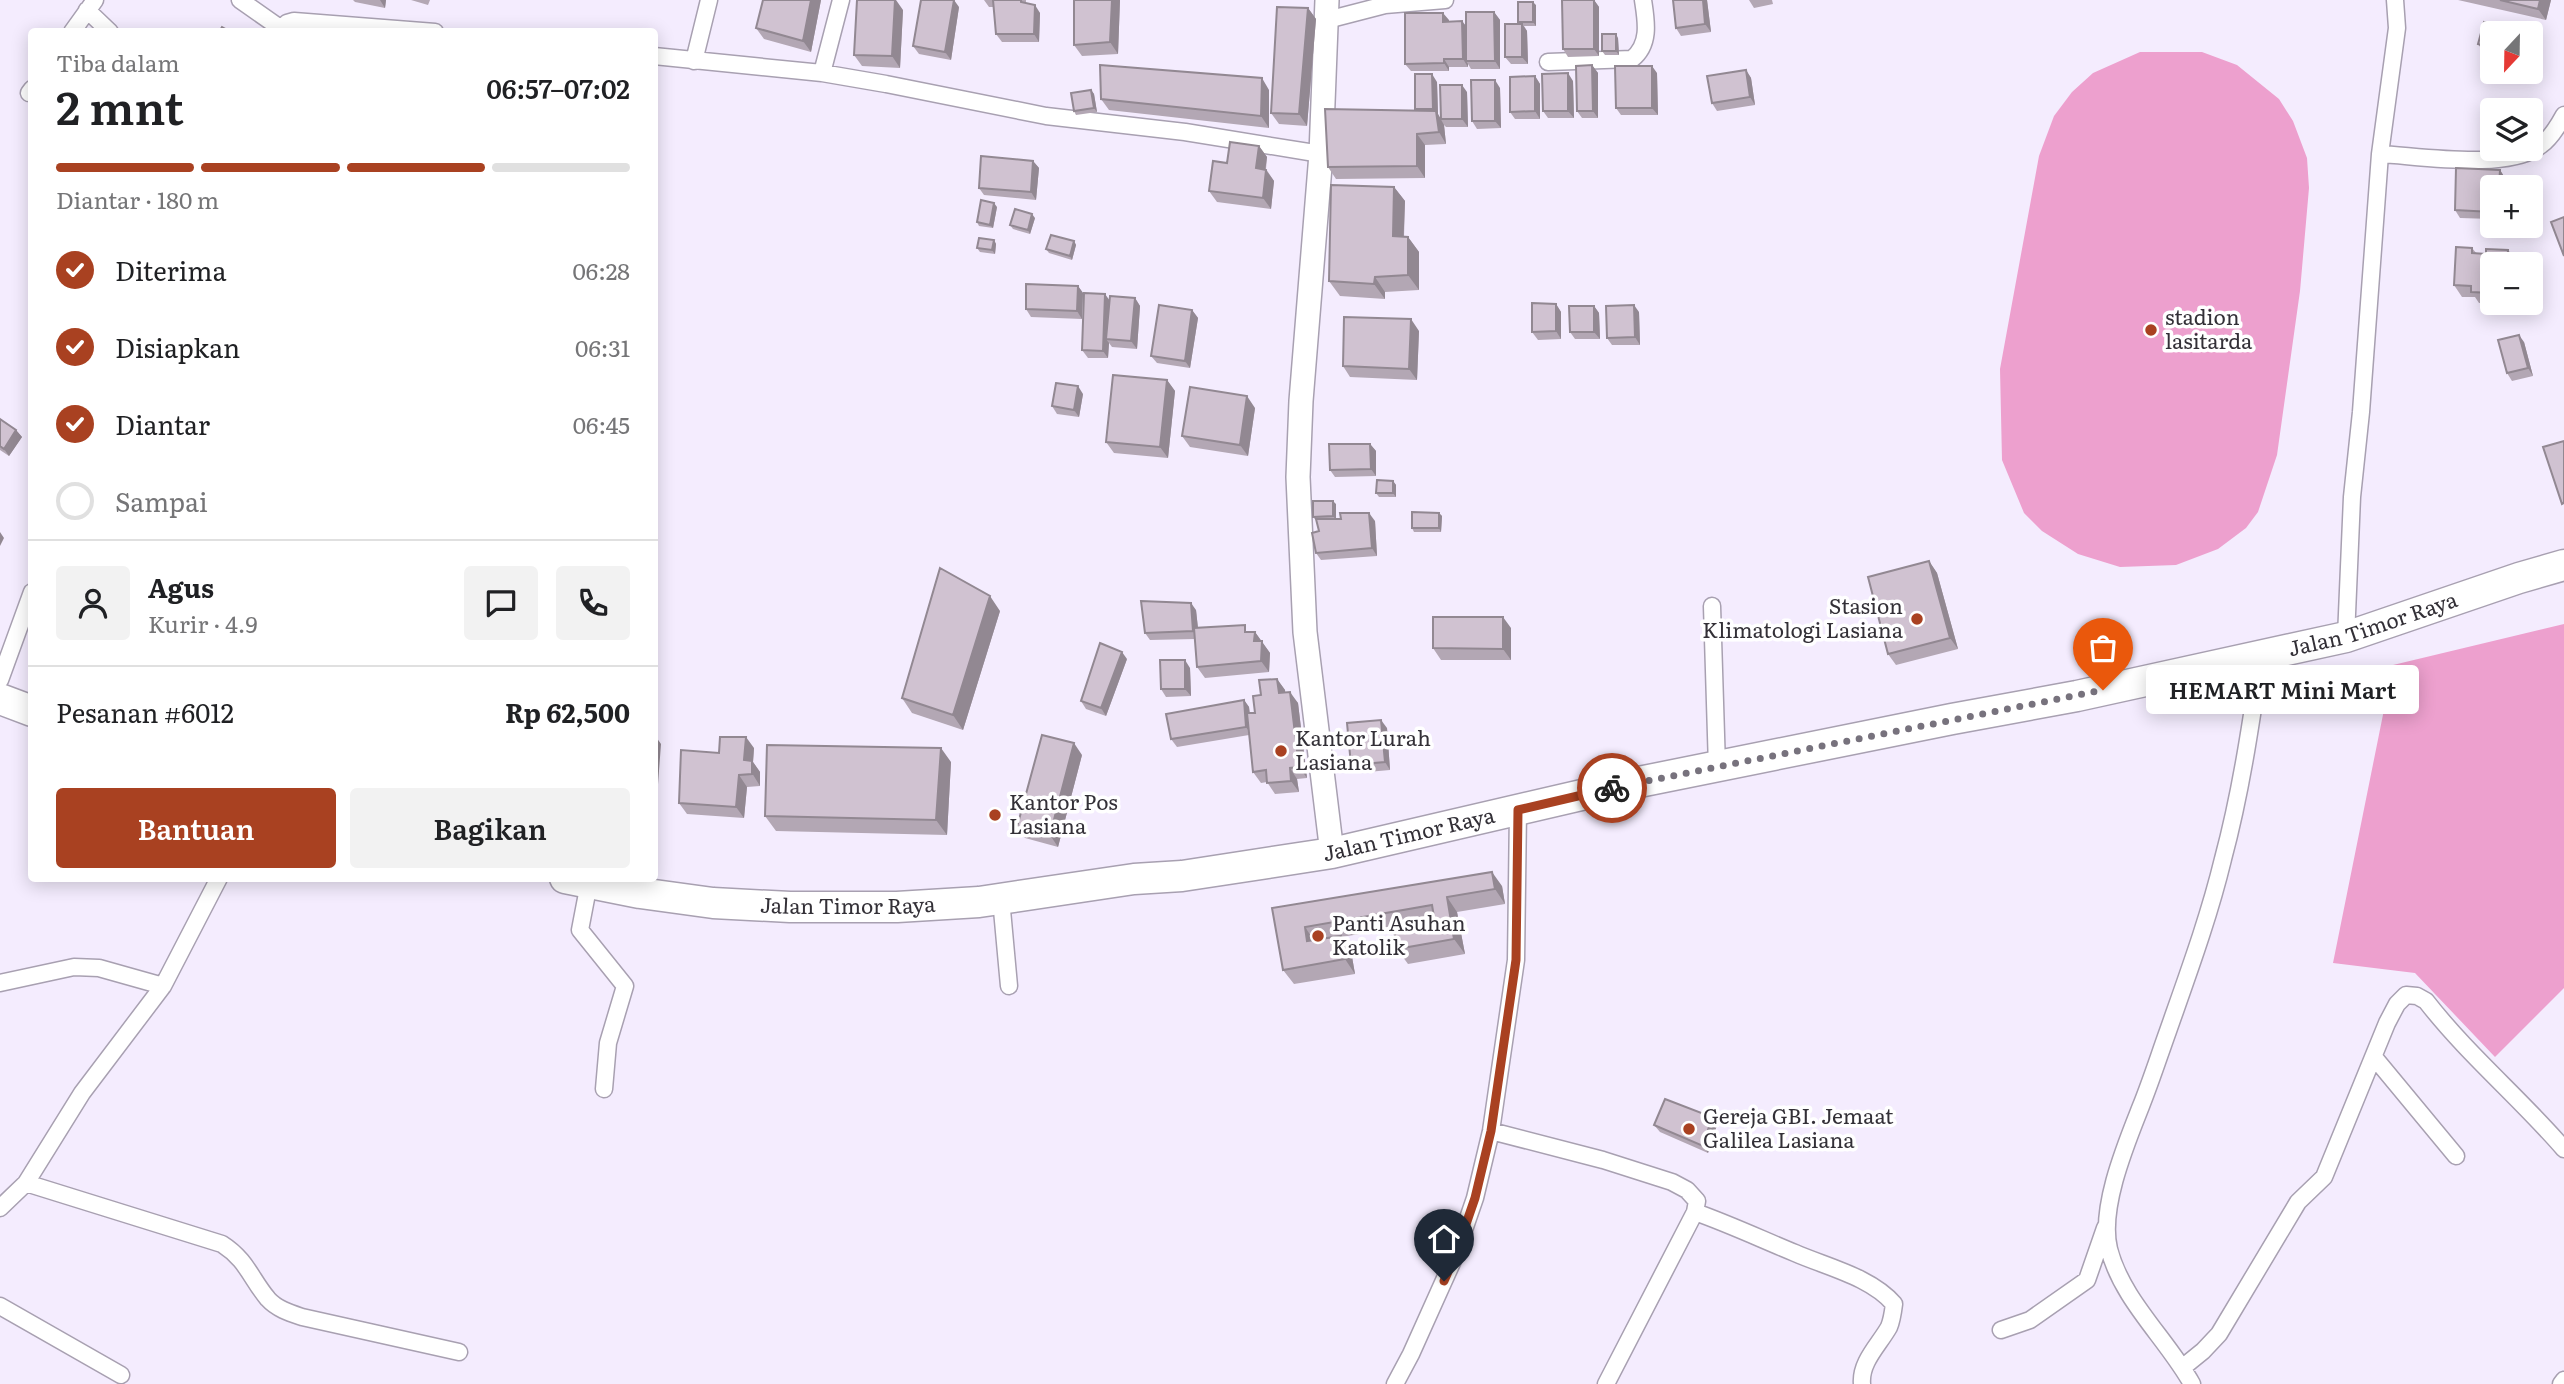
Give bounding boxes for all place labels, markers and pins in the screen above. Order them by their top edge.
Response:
place label: stadion lasitarda [2165,300,2253,355]
marker: stadion lasitarda [2143,322,2159,338]
place label: Stasion Klimatologi Lasiana [1702,589,1904,644]
marker: Stasion Klimatologi Lasiana [1909,611,1925,627]
pin [2073,618,2133,690]
callout: HEMART Mini Mart [2145,666,2418,714]
place label: Kantor Lurah Lasiana [1295,721,1431,776]
marker: Kantor Lurah Lasiana [1273,743,1289,759]
place label: Kantor Pos Lasiana [1009,785,1118,840]
marker: Kantor Pos Lasiana [987,807,1003,823]
place label: Panti Asuhan Katolik [1332,906,1466,961]
marker: Panti Asuhan Katolik [1310,928,1326,944]
place label: Gereja GBI. Jemaat Galilea Lasiana [1703,1099,1894,1154]
marker: Gereja GBI. Jemaat Galilea Lasiana [1681,1121,1697,1137]
pin [1414,1209,1474,1281]

